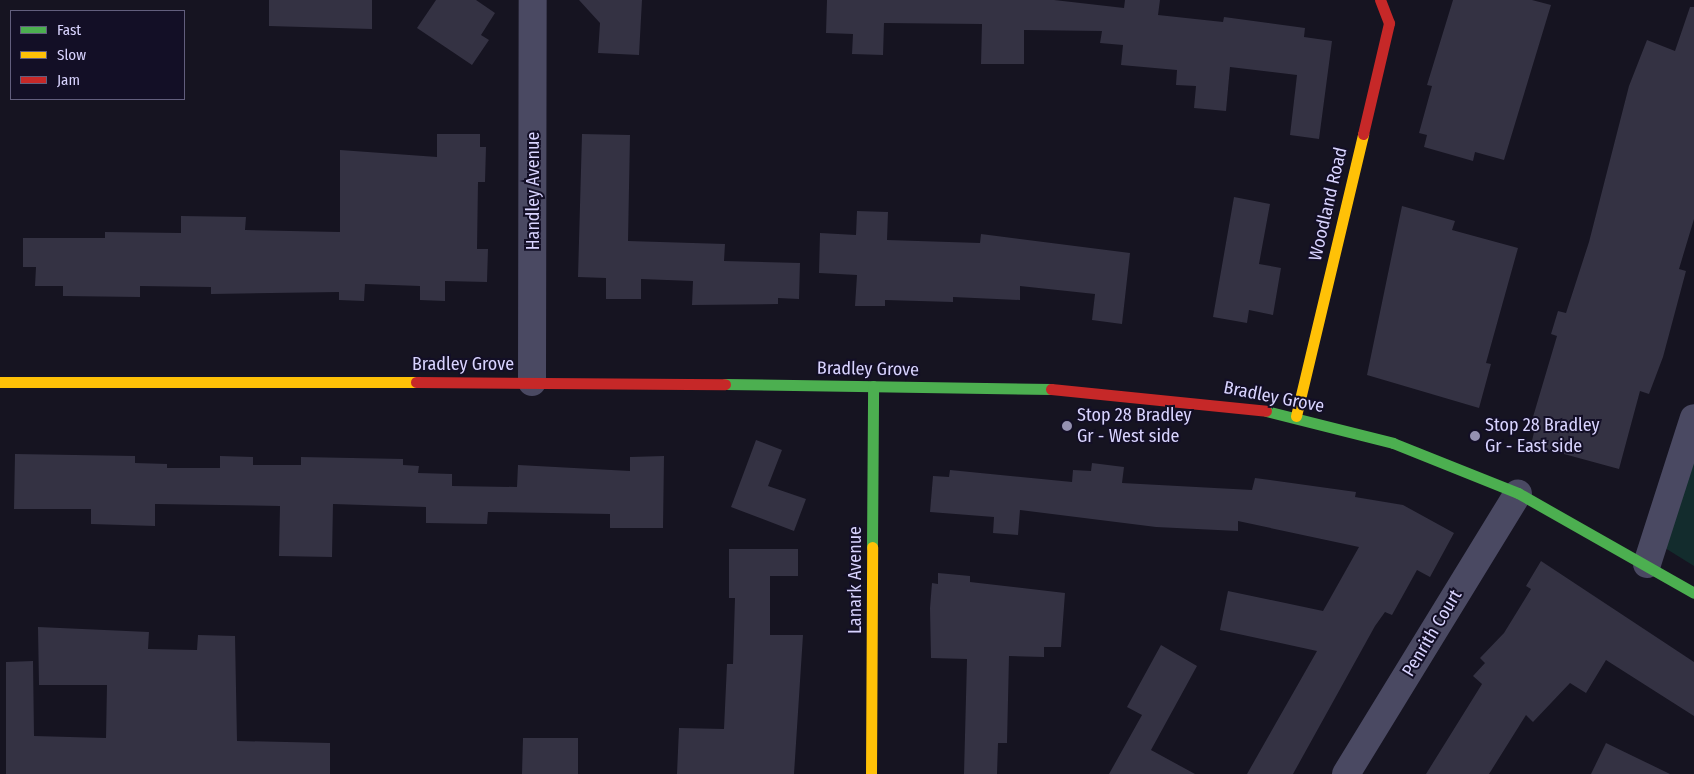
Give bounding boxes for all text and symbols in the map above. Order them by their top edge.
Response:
legend [10,10,185,100]
text: Fast [57,21,81,39]
text: Slow [57,46,86,64]
text: Jam [57,71,80,89]
street label: Handley Avenue [522,132,544,250]
street label: Woodland Road [1304,145,1352,263]
street label: Bradley Grove [412,353,514,375]
street label: Bradley Grove [817,357,919,381]
street label: Bradley Grove [1222,377,1326,417]
place label: Stop 28 Bradley Gr - West side [1077,405,1192,448]
place label: Stop 28 Bradley Gr - East side [1485,415,1600,458]
marker: Stop 28 Bradley Gr - West side [1061,420,1073,432]
marker: Stop 28 Bradley Gr - East side [1469,430,1481,442]
street label: Lanark Avenue [844,526,866,634]
street label: Penrith Court [1398,586,1466,680]

